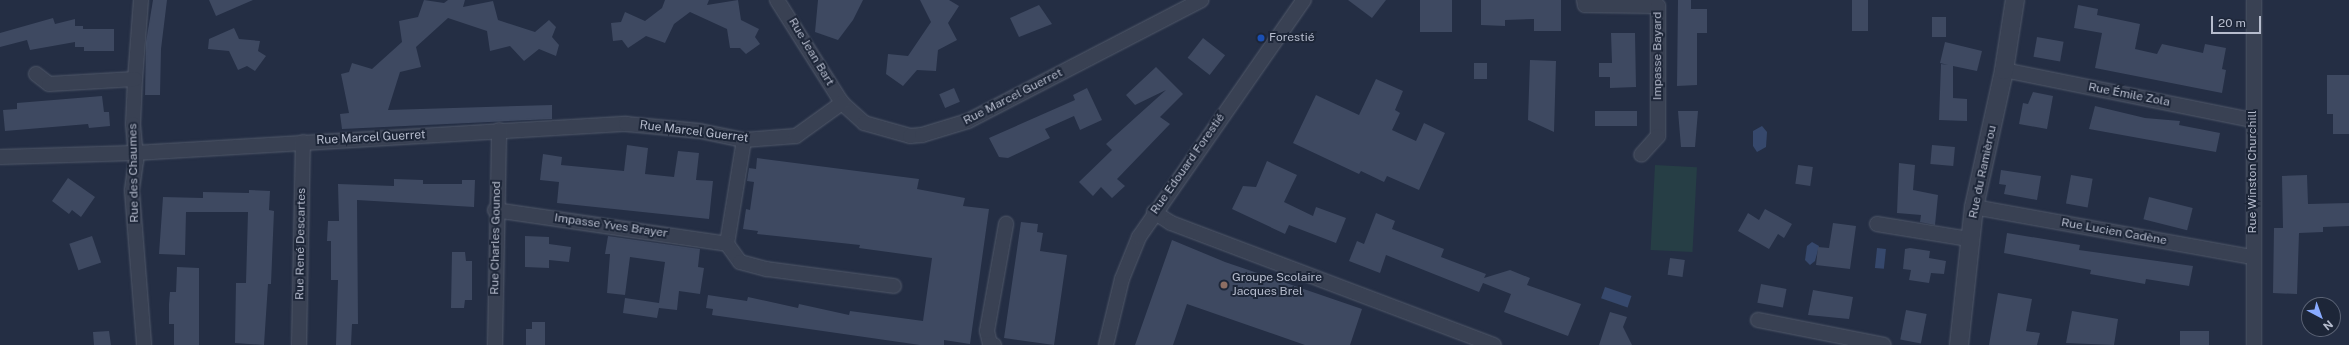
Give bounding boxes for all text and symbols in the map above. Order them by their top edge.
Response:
scale bar [2213,8,2263,34]
street label: Impasse Bayard [1651,12,1665,100]
street label: Rue Jean Bart [785,16,837,88]
text: 20 m [2218,16,2246,30]
place label: Forestié [1269,31,1314,45]
marker: Forestié [1256,33,1266,43]
street label: Rue Marcel Guerret [961,66,1065,128]
street label: Rue Émile Zola [2087,80,2171,110]
street label: Rue Winston Churchill [2246,110,2260,234]
street label: Rue Edouard Forestié [1148,111,1228,217]
street label: Rue Marcel Guerret [639,118,749,146]
street label: Rue des Chaumes [126,123,142,223]
street label: Rue du Ramièrou [1966,124,2000,220]
street label: Rue Marcel Guerret [316,128,426,148]
street label: Rue Charles Gounod [488,181,504,295]
street label: Rue René Descartes [293,188,309,300]
street label: Impasse Yves Brayer [553,211,669,241]
street label: Rue Lucien Cadène [2060,216,2168,248]
place label: Groupe Scolaire Jacques Brel [1232,271,1322,299]
marker: Groupe Scolaire Jacques Brel [1219,280,1229,290]
north arrow [2301,297,2341,337]
text: N [2321,318,2335,333]

